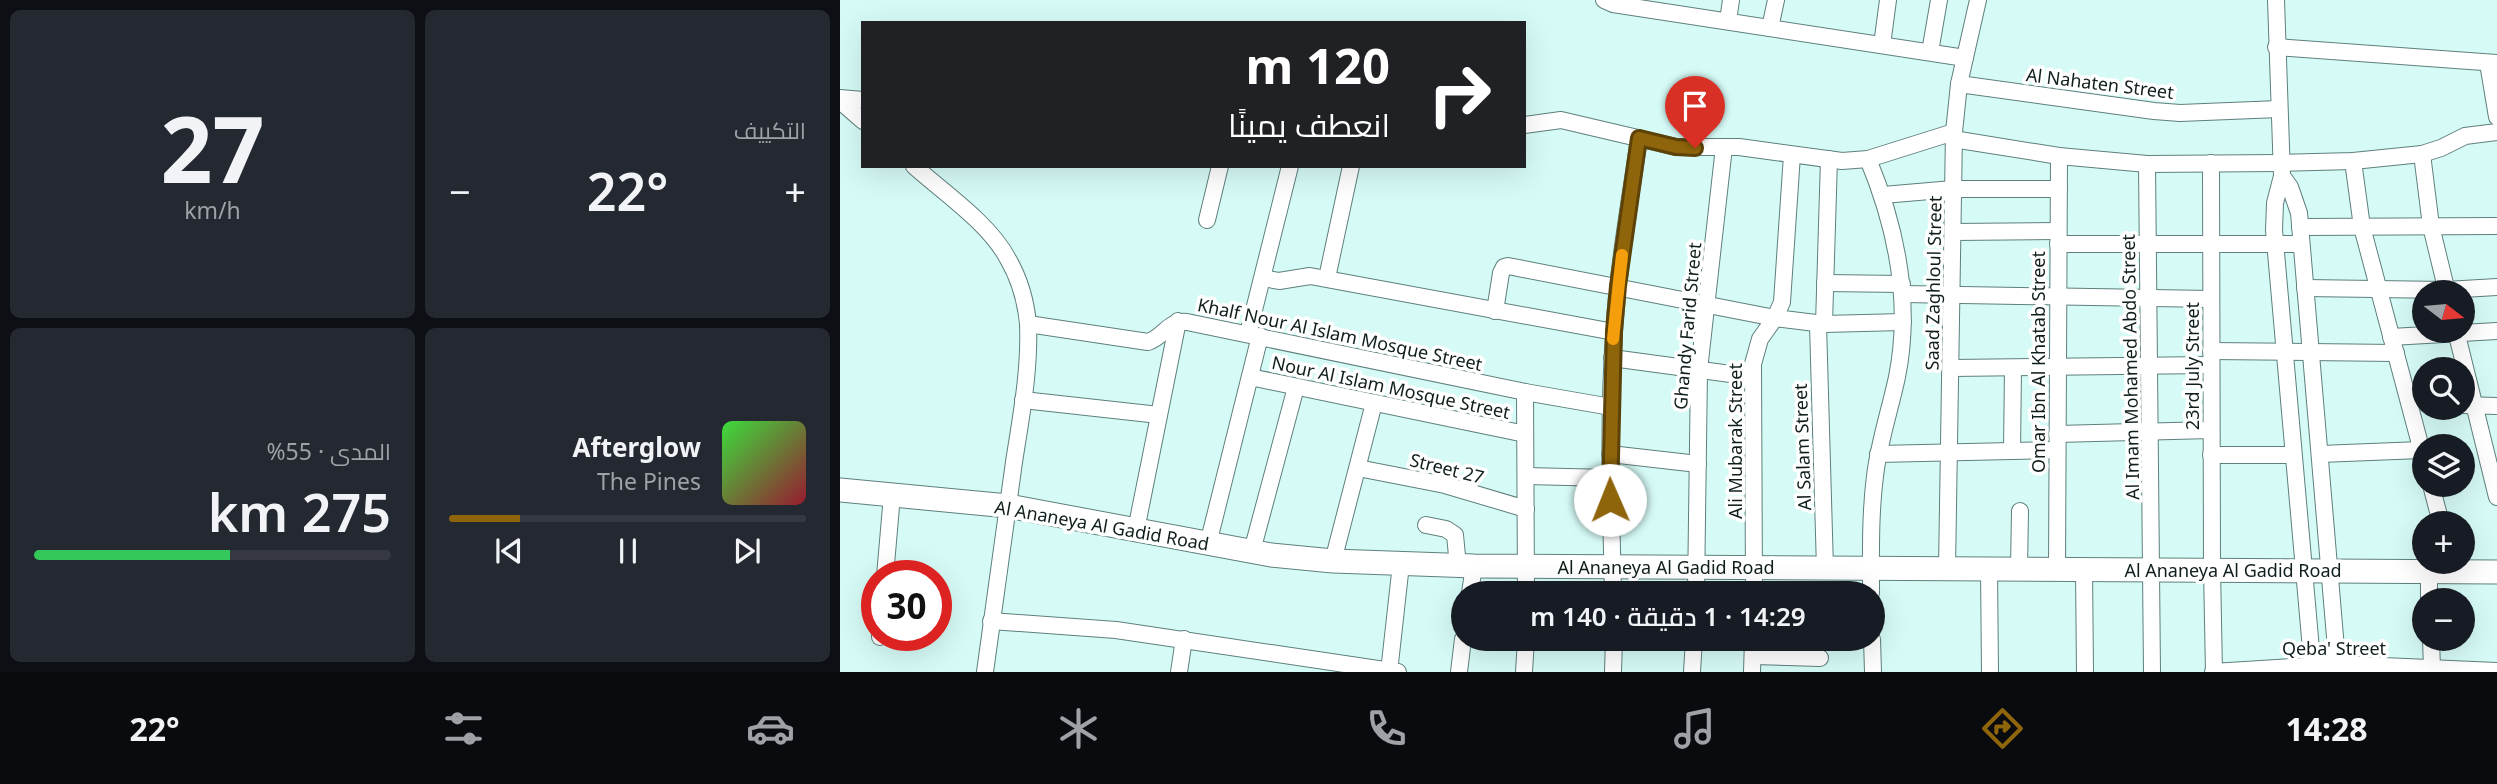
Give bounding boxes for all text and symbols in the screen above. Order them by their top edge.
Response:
text: 120 m [1245,32,1390,98]
icon: right [1414,49,1505,140]
street label: Al Nahaten Street [2025,62,2176,104]
pin [1665,76,1725,148]
text: 27 [160,86,265,210]
icon: arrive [1676,87,1714,125]
text: انعطف يمينًا [1228,103,1390,146]
text: التكييف [734,114,806,146]
text: 22° [587,155,668,226]
text: − [449,165,471,217]
text: + [784,165,806,217]
text: km/h [184,194,241,226]
street label: Saad Zaghloul Street [1919,195,1947,371]
street label: Al Imam Mohamed Abdo Street [2116,233,2144,500]
street label: Ghandy Farid Street [1668,241,1706,411]
street label: Omar Ibn Al Khatab Street [2026,251,2050,473]
north arrow [2412,280,2474,343]
map controls [2412,280,2475,651]
street label: Khalf Nour Al Islam Mosque Street [1195,292,1485,376]
street label: 23rd July Street [2180,301,2204,430]
street label: Nour Al Islam Mosque Street [1270,350,1513,424]
button: search [2412,357,2475,420]
street label: Ali Mubarak Street [1723,363,1747,519]
street label: Al Salam Street [1788,382,1816,511]
text: Afterglow [573,429,701,465]
button: layers [2412,434,2475,497]
text: المدى · 55% [266,435,391,467]
street label: Street 27 [1407,447,1487,489]
position arrow [1573,463,1647,537]
text: The Pines [597,465,701,497]
text: 275 km [208,476,391,547]
street label: Al Ananeya Al Gadid Road [993,494,1211,556]
button: + [2412,511,2475,574]
icon: previous [490,532,528,570]
icon: pause [609,532,647,570]
icon: next [728,532,766,570]
street label: Al Ananeya Al Gadid Road [1557,555,1775,579]
street label: Al Ananeya Al Gadid Road [2124,558,2342,582]
speed limit sign: 30 [861,560,952,651]
button: − [2412,588,2475,651]
text: 14:29 · 1 دقيقة · 140 m [1530,598,1806,634]
street label: Qeba' Street [2282,636,2387,660]
icon: filters [439,704,488,753]
icon: car [746,704,795,753]
icon: climate [1054,704,1103,753]
icon: phone [1362,704,1411,753]
icon: music [1670,704,1719,753]
icon: directions [1978,704,2027,753]
text: 22° [130,707,180,750]
text: 14:28 [2285,707,2368,750]

